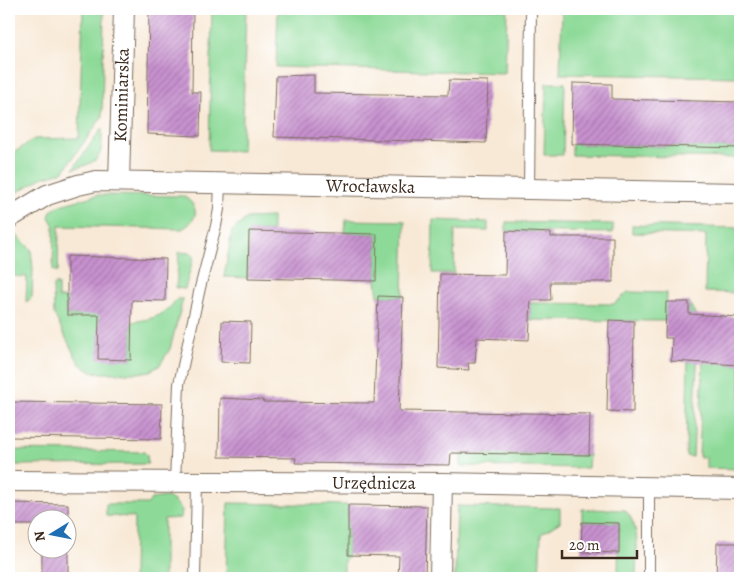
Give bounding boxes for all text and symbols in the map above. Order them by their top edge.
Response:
street label: Kominiarska [108,47,135,143]
street label: Wrocławska [325,173,416,199]
street label: Urzędnicza [332,470,417,495]
north arrow [28,510,78,560]
scale bar [562,527,636,559]
text: N [29,529,50,543]
text: 20 m [569,535,600,555]

